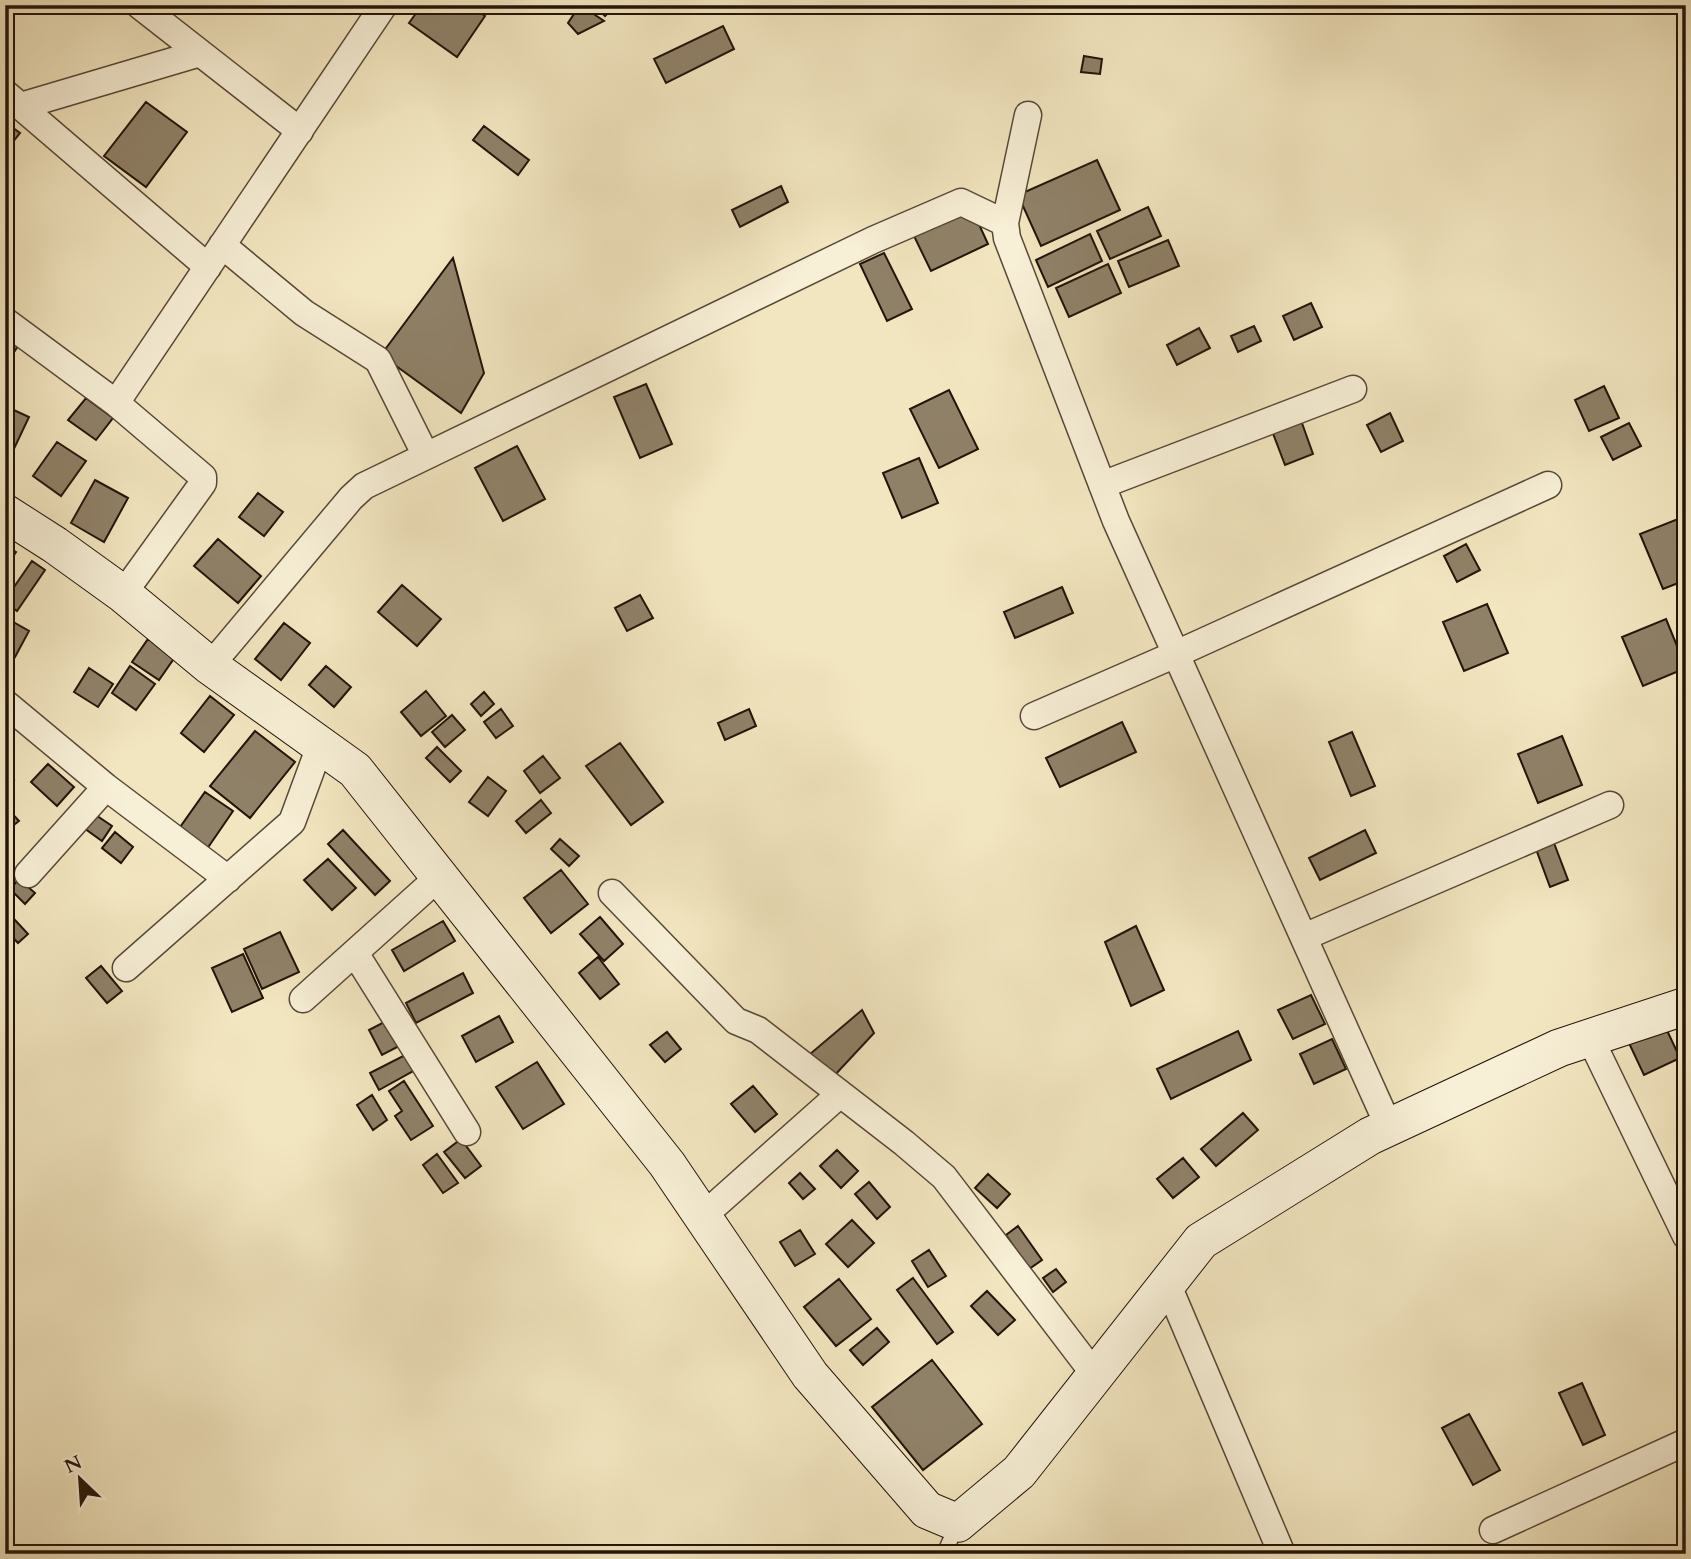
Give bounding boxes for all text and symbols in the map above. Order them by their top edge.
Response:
north arrow [46,1444,116,1514]
text: N [60,1449,87,1480]

